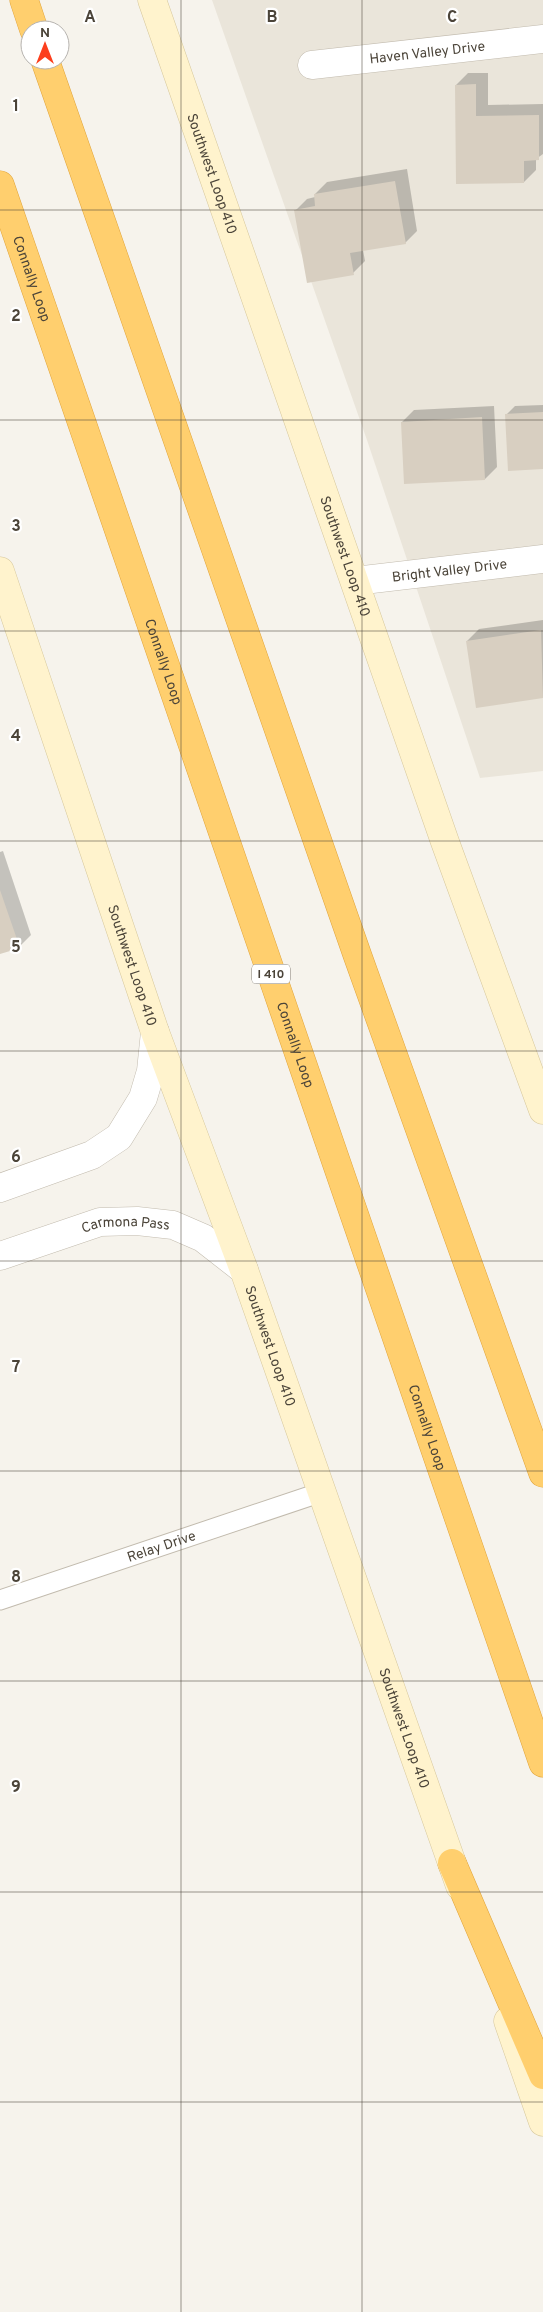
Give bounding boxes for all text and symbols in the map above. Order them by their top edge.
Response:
text: A [84,8,96,28]
text: B [266,8,278,28]
text: C [447,8,457,28]
north arrow [20,20,70,70]
text: N [40,25,50,42]
street label: Haven Valley Drive [369,39,486,68]
text: 1 [13,97,19,117]
street label: Southwest Loop 410 [182,112,240,237]
street label: Connally Loop [8,234,53,324]
text: 2 [11,307,21,327]
street label: Southwest Loop 410 [315,494,373,619]
text: 3 [11,517,21,537]
street label: Bright Valley Drive [391,556,508,587]
street label: Connally Loop [140,617,185,707]
text: 4 [11,727,21,747]
street label: Southwest Loop 410 [103,903,159,1029]
text: 5 [11,938,21,958]
road number: I 410 [252,964,290,984]
street label: Connally Loop [272,1000,317,1090]
text: 6 [11,1148,21,1168]
street label: Carmona Pass [79,1214,171,1238]
street label: Southwest Loop 410 [240,1284,298,1409]
text: 7 [12,1358,20,1378]
street label: Connally Loop [403,1383,449,1473]
street label: Relay Drive [125,1528,198,1567]
text: 8 [11,1568,21,1588]
street label: Southwest Loop 410 [374,1666,432,1791]
text: 9 [11,1778,21,1798]

